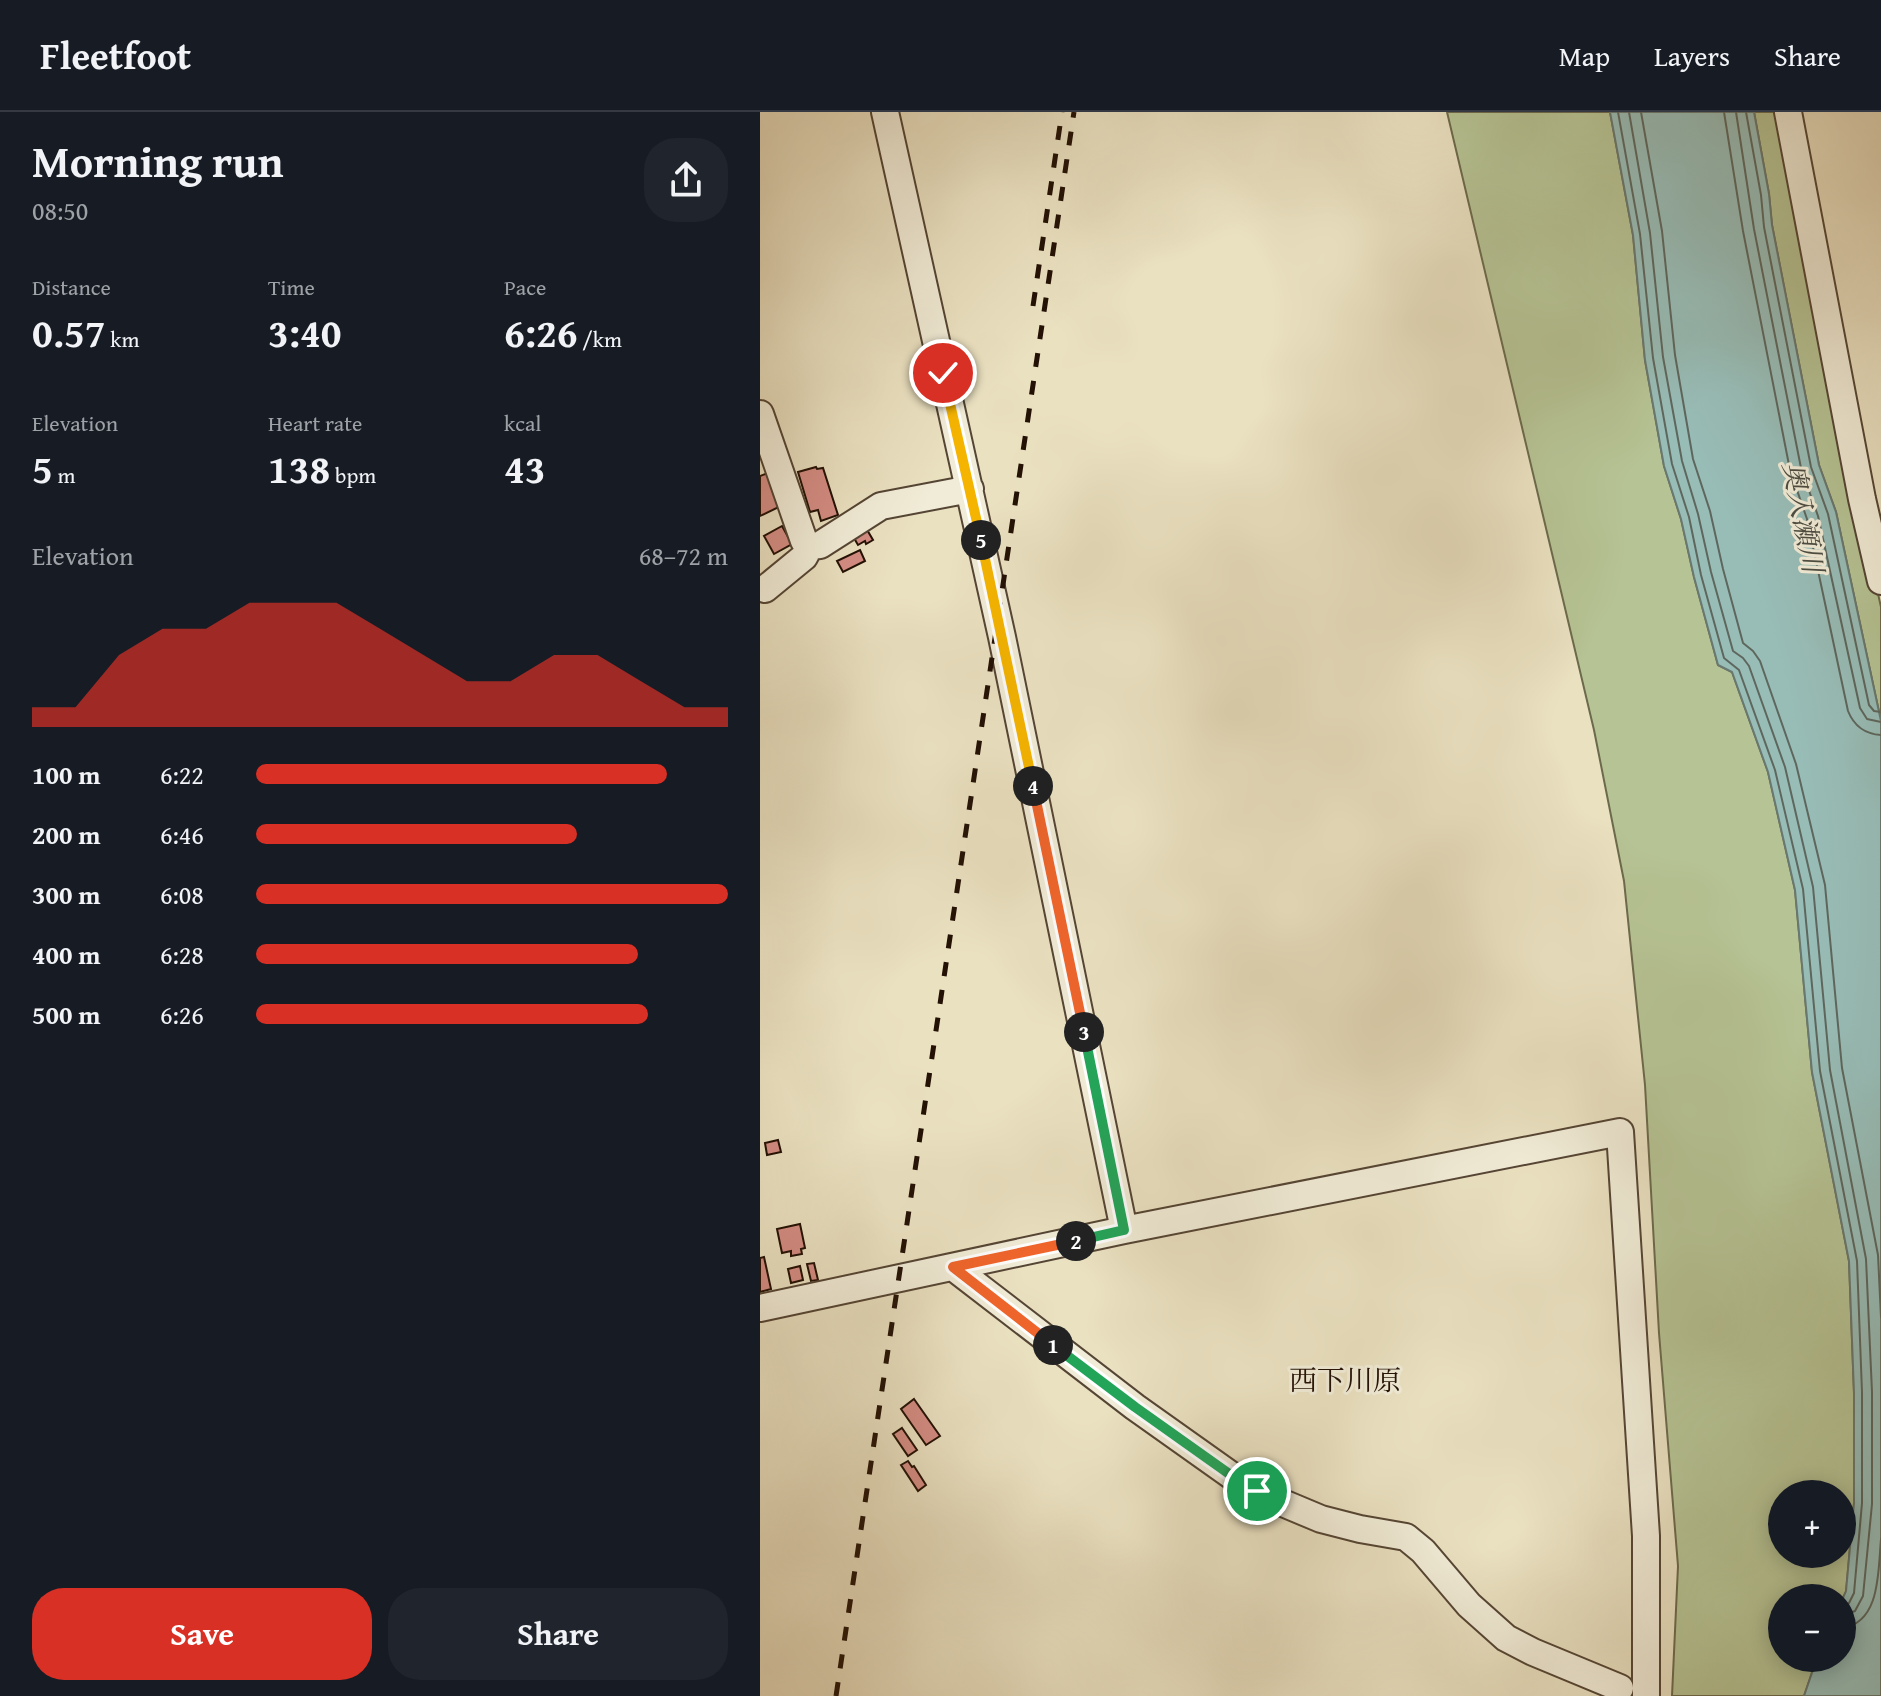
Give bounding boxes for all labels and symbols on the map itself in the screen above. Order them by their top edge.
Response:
pin [909,339,977,407]
water label: 奥入瀬川 [1773,458,1835,579]
pin: 5 [961,520,1001,560]
pin: 4 [1013,766,1053,806]
pin: 3 [1064,1012,1104,1052]
pin: 2 [1056,1221,1096,1261]
pin: 1 [1033,1325,1073,1365]
district label: 西下川原 [1289,1359,1401,1400]
pin [1223,1457,1291,1525]

